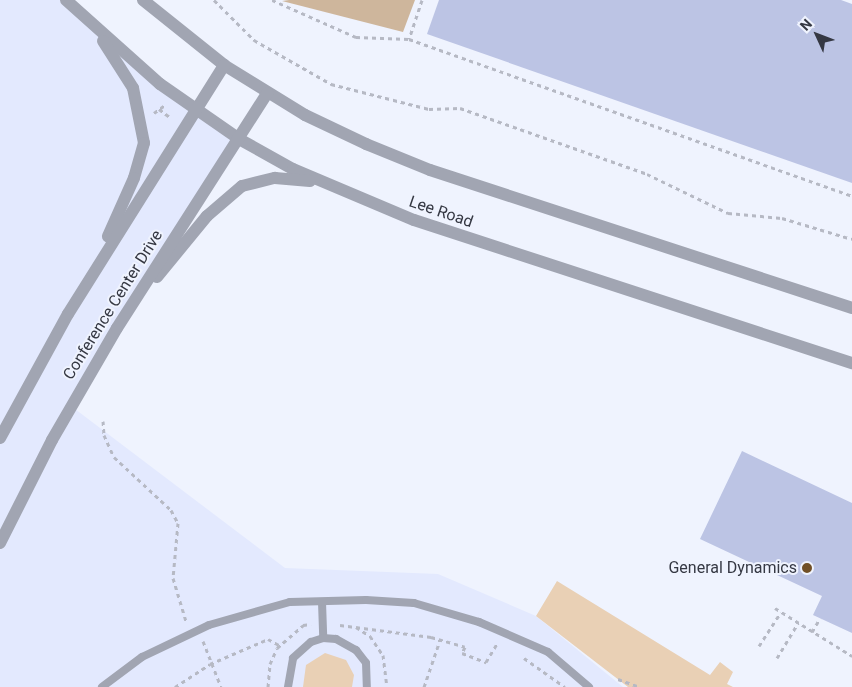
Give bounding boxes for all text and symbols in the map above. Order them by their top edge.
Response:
north arrow [792,10,842,60]
text: N [797,16,815,34]
street label: Lee Road [407,192,475,232]
street label: Conference Center Drive [59,227,167,383]
place label: General Dynamics [668,558,797,578]
marker: General Dynamics [801,562,813,574]

